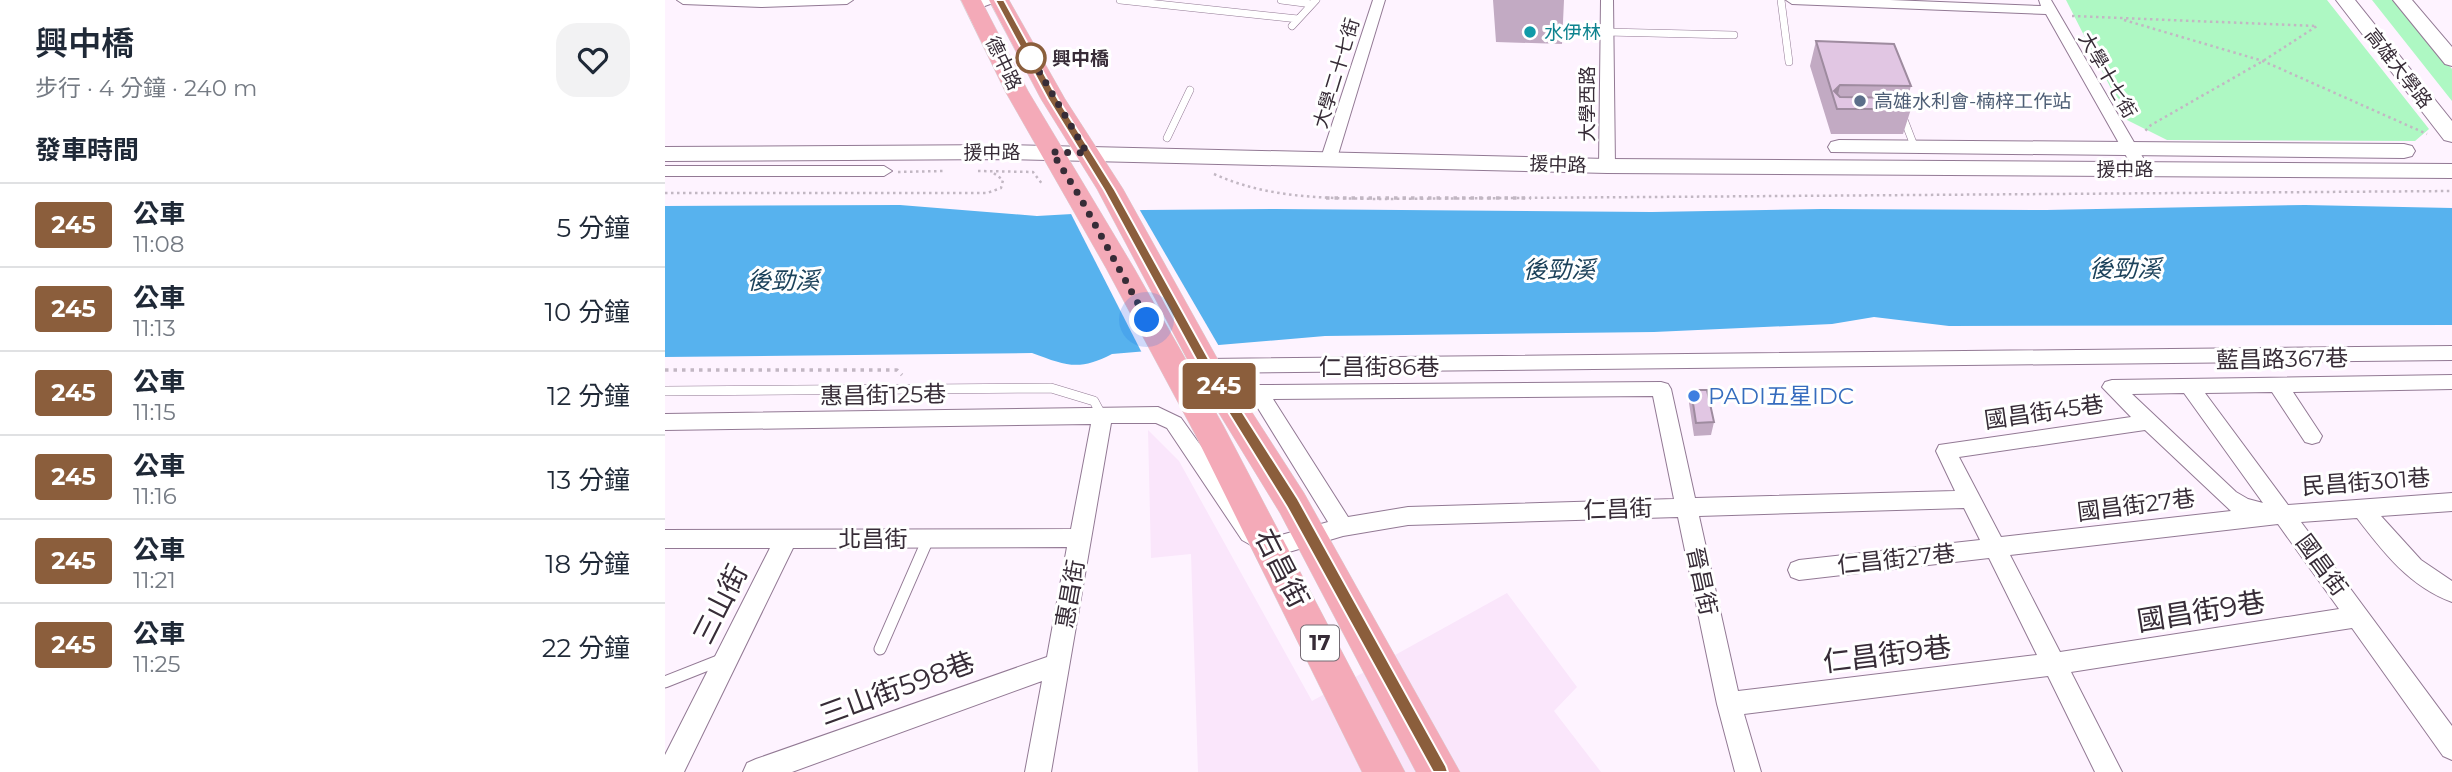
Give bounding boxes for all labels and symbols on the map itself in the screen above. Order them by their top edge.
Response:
street label: 大學二十七街 [1309,15,1364,131]
place label: 水伊林 [1544,21,1601,44]
marker: 水伊林 [1522,24,1538,40]
street label: 高雄大學路 [2360,24,2437,113]
street label: 大學十七街 [2074,28,2141,122]
street label: 德中路 [981,33,1026,94]
marker: 興中橋 [1016,43,1046,73]
place label: 興中橋 [1052,47,1109,70]
street label: 大學西路 [1576,66,1599,142]
place label: 高雄水利會-楠梓工作站 [1874,90,2071,113]
marker: 高雄水利會-楠梓工作站 [1852,93,1868,109]
street label: 援中路 [963,141,1021,164]
street label: 援中路 [1529,152,1587,177]
street label: 援中路 [2096,158,2154,181]
water label: 後勁溪 [2089,254,2164,283]
water label: 後勁溪 [1523,255,1598,284]
water label: 後勁溪 [747,266,822,295]
your location [1129,302,1164,337]
street label: 藍昌路367巷 [2216,344,2348,374]
street label: 仁昌街86巷 [1319,353,1439,381]
line badge: 245 [1179,363,1259,409]
street label: 惠昌街125巷 [820,380,946,410]
place label: PADI五星IDC [1708,382,1854,410]
marker: PADI五星IDC [1686,388,1702,404]
street label: 國昌街45巷 [1983,390,2105,434]
street label: 民昌街301巷 [2301,464,2431,500]
street label: 國昌街27巷 [2075,484,2197,526]
street label: 仁昌街 [1583,494,1653,524]
street label: 右昌街 [1248,523,1316,613]
street label: 北昌街 [839,525,908,553]
street label: 國昌街 [2290,529,2354,601]
street label: 仁昌街27巷 [1836,539,1956,579]
street label: 晉昌街 [1681,544,1723,618]
street label: 惠昌街 [1050,558,1090,630]
street label: 三山街 [686,559,754,649]
street label: 國昌街9巷 [2135,584,2267,638]
road number: 17 [1301,626,1339,660]
street label: 仁昌街9巷 [1821,629,1953,679]
street label: 三山街598巷 [815,644,979,732]

